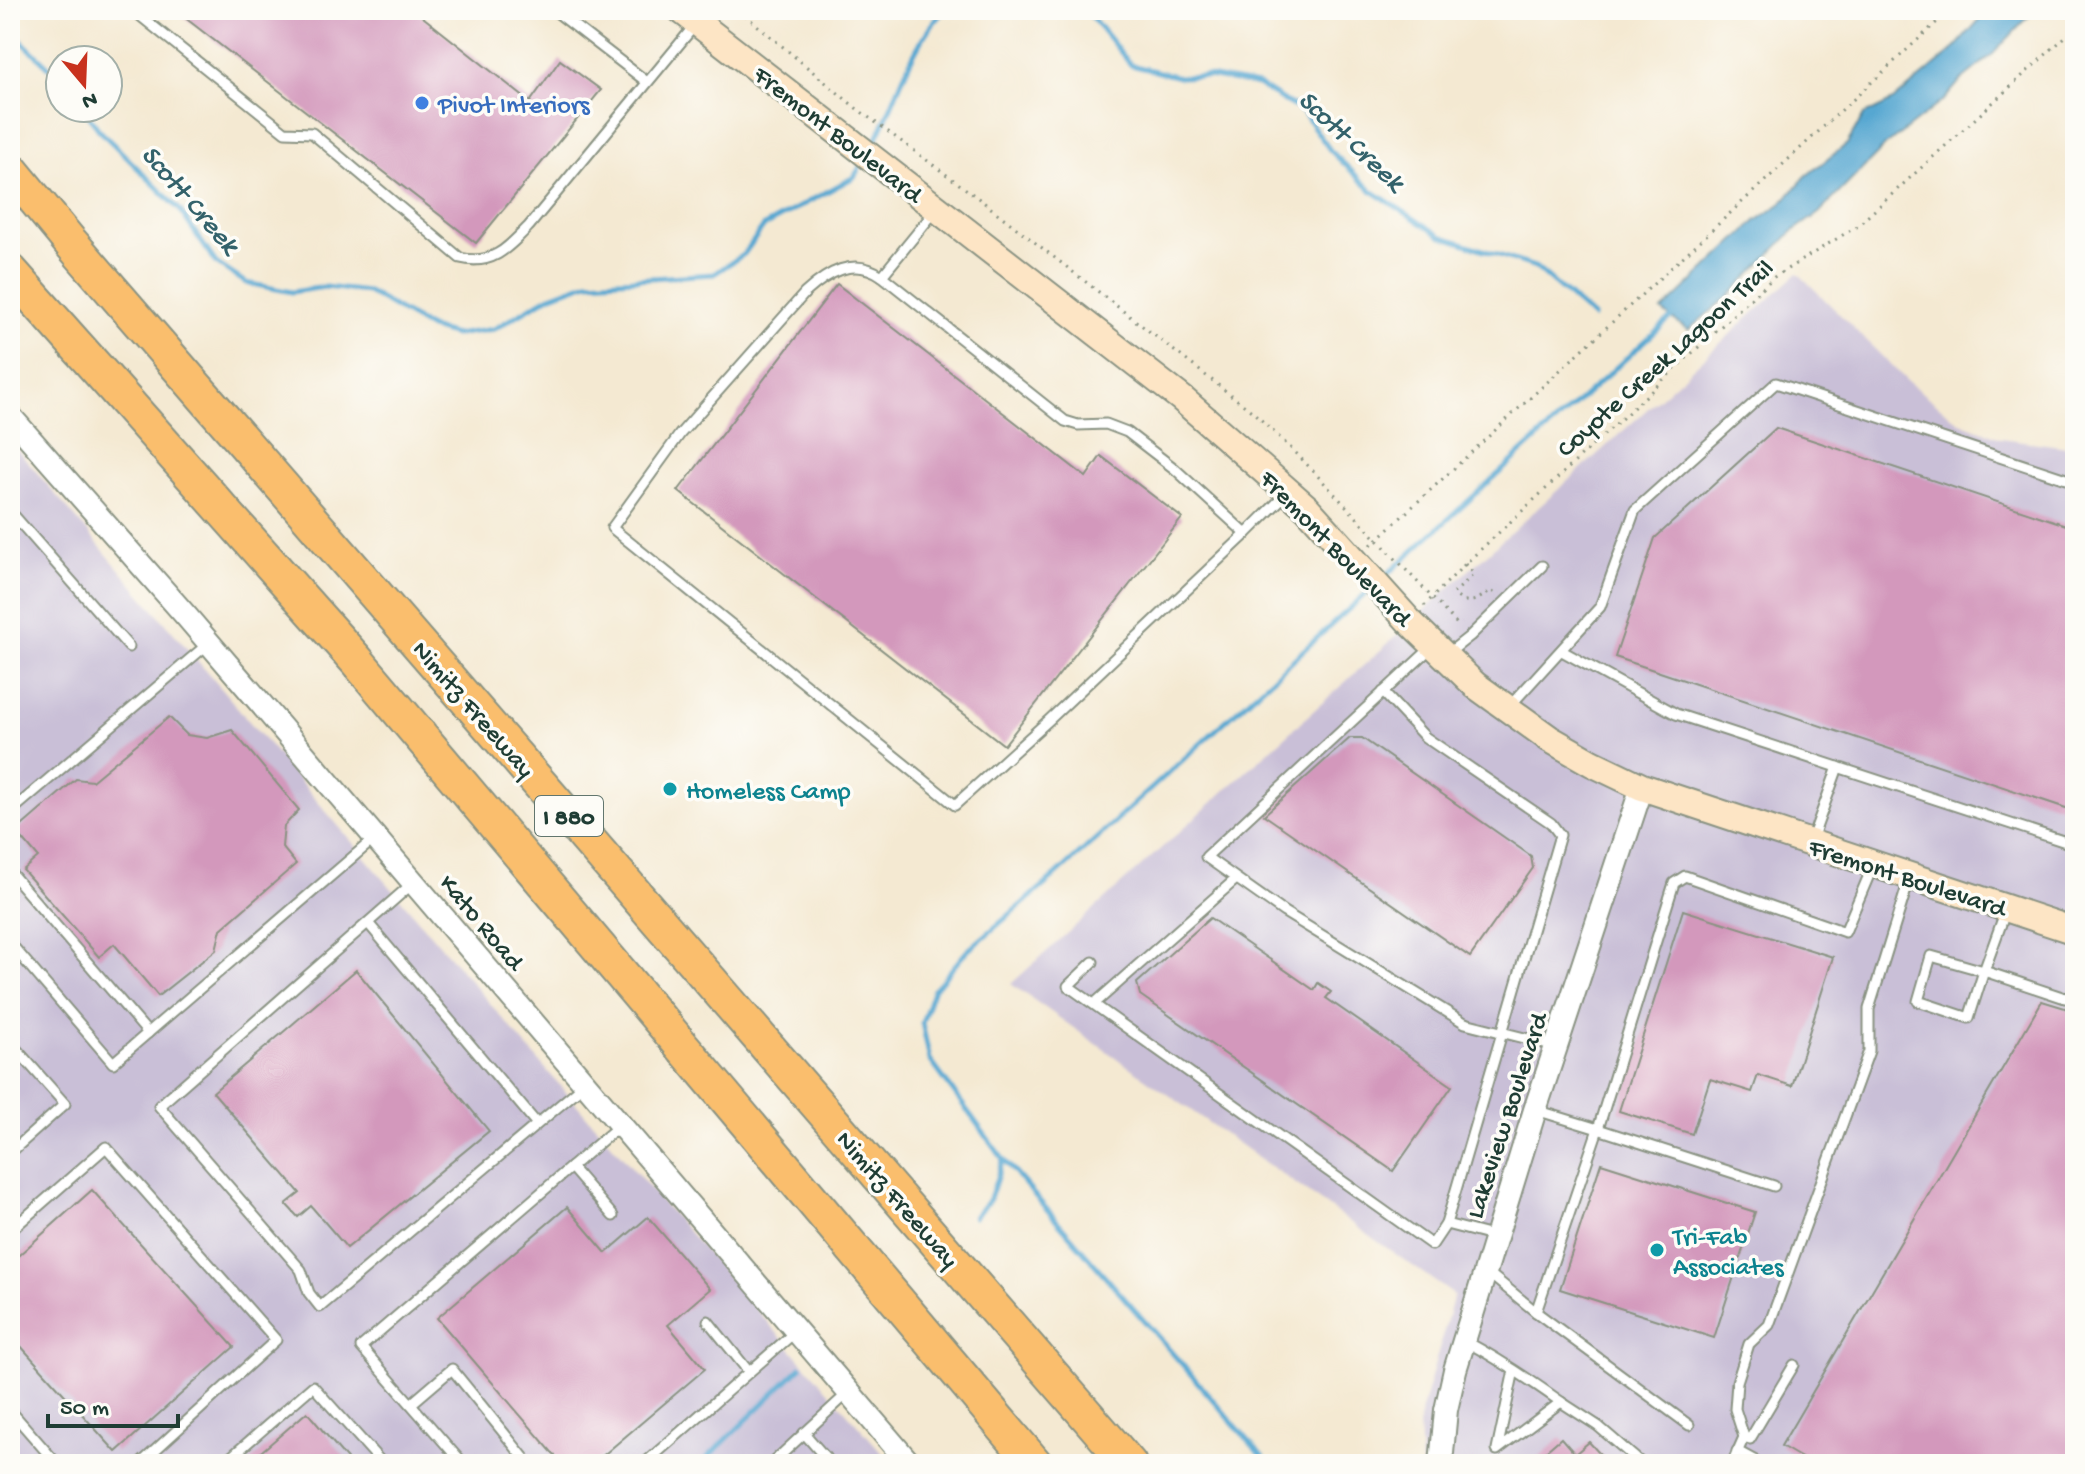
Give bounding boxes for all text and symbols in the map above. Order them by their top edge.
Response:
north arrow [44,44,124,124]
street label: Fremont Boulevard [745,60,928,213]
text: N [78,84,100,114]
water label: Scott Creek [1290,85,1412,201]
place label: Pivot Interiors [437,92,591,123]
marker: Pivot Interiors [413,94,431,112]
water label: Scott Creek [133,140,246,264]
street label: Coyote Creek Lagoon Trail [1552,255,1782,466]
street label: Fremont Boulevard [1251,465,1418,636]
street label: Nimitz Freeway [404,636,540,786]
place label: Homeless Camp [686,778,851,809]
marker: Homeless Camp [661,780,679,798]
road number: I 880 [535,796,603,836]
street label: Fremont Boulevard [1803,833,2011,927]
street label: Kato Road [430,870,530,980]
street label: Lakeview Boulevard [1461,1008,1558,1223]
street label: Nimitz Freeway [828,1126,964,1276]
place label: Tri-Fab Associates [1671,1224,1785,1285]
marker: Tri-Fab Associates [1648,1241,1666,1259]
scale bar [48,1378,178,1428]
text: 50 m [60,1395,109,1424]

